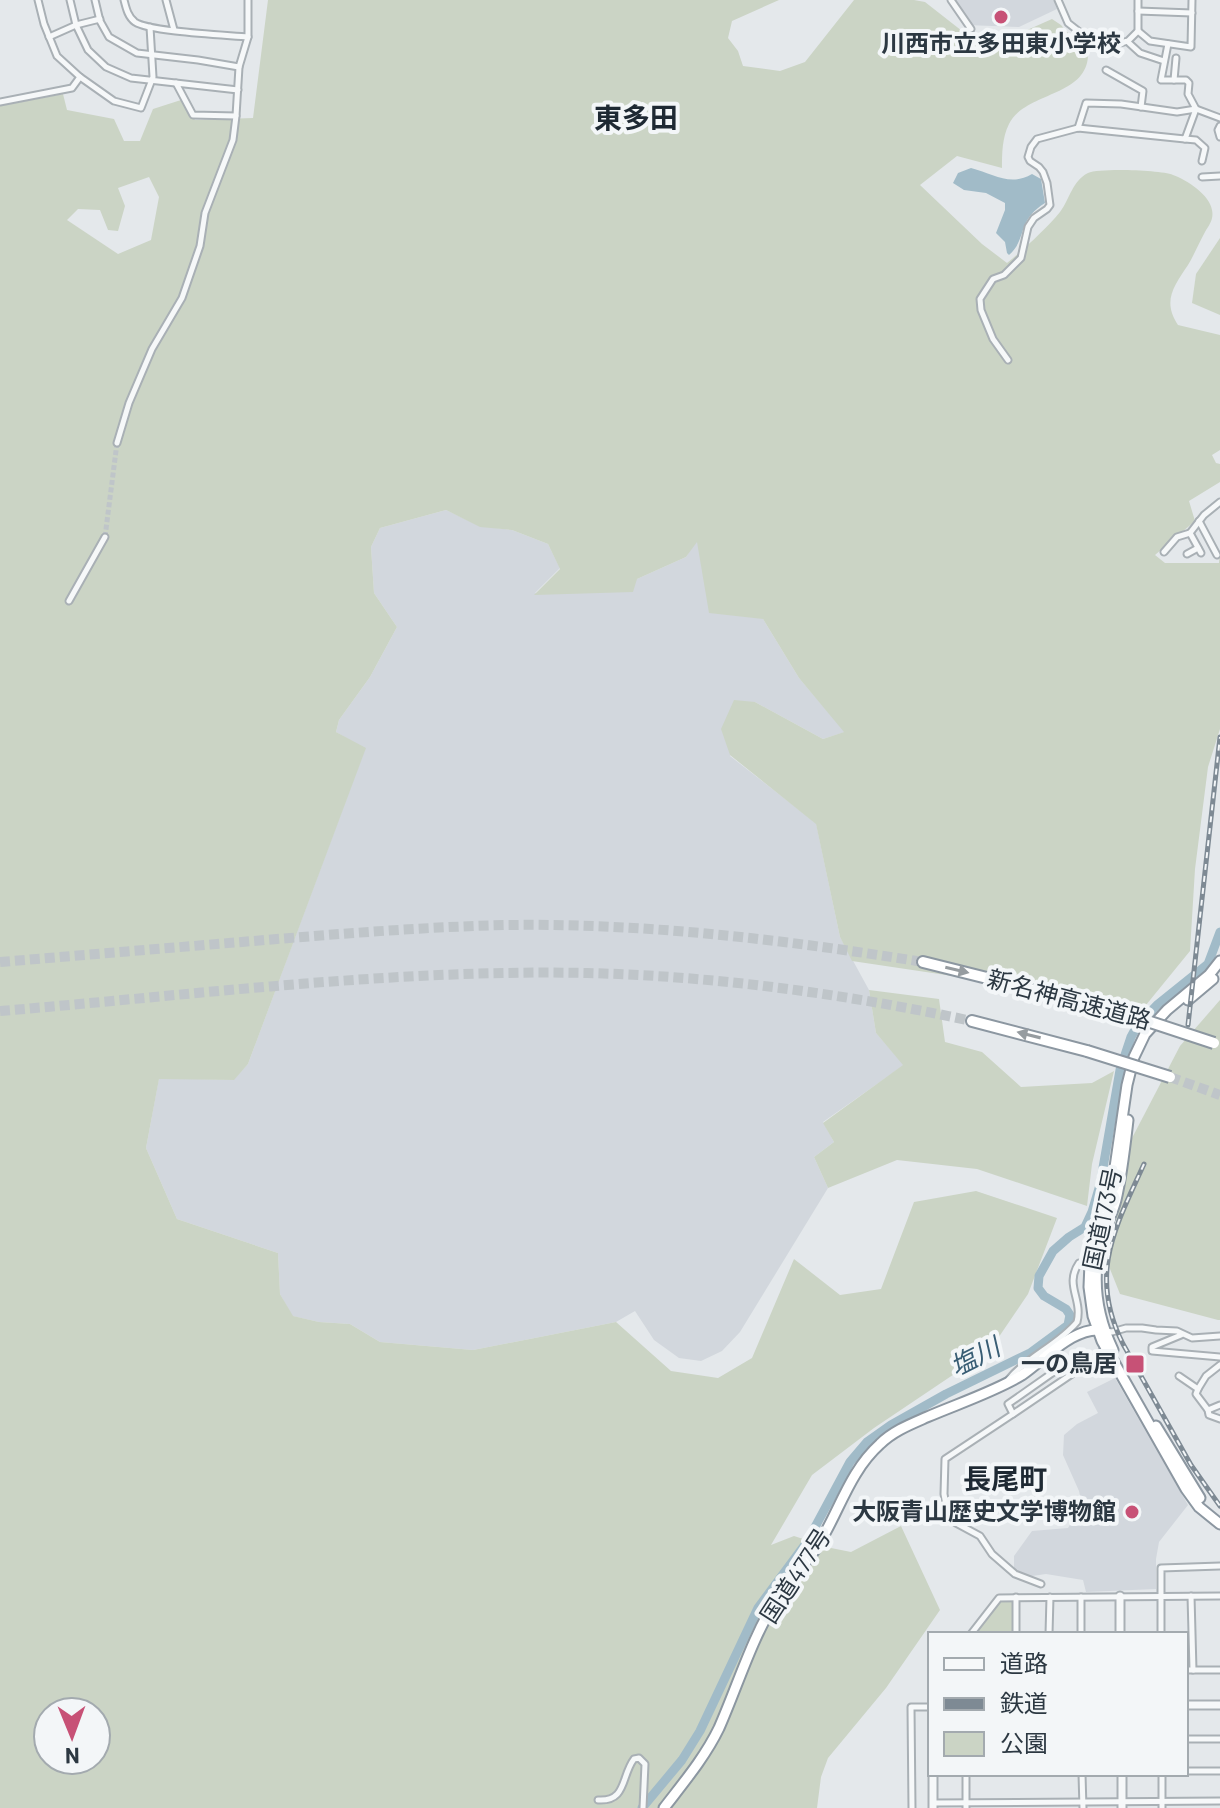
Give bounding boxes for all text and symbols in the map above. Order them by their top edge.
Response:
marker: 川西市立多田東小学校 [992,8,1010,26]
place label: 川西市立多田東小学校 [881,28,1121,57]
district label: 東多田 [594,100,678,134]
street label: 新名神高速道路 [984,963,1154,1034]
one-way arrow [944,964,969,977]
one-way arrow [1017,1028,1042,1040]
street label: 国道173号 [1077,1165,1127,1273]
water label: 塩川 [944,1329,1007,1381]
place label: 一の鳥居 [1021,1348,1117,1377]
marker: 一の鳥居 [1124,1353,1146,1375]
district label: 長尾町 [963,1461,1047,1495]
place label: 大阪青山歴史文学博物館 [852,1496,1116,1525]
marker: 大阪青山歴史文学博物館 [1123,1503,1141,1521]
street label: 国道477号 [753,1522,836,1628]
legend [928,1632,1188,1776]
text: 道路 [1000,1648,1048,1677]
text: 鉄道 [1000,1688,1048,1717]
north arrow [32,1696,112,1776]
text: 公園 [1000,1728,1048,1757]
text: N [65,1744,80,1770]

